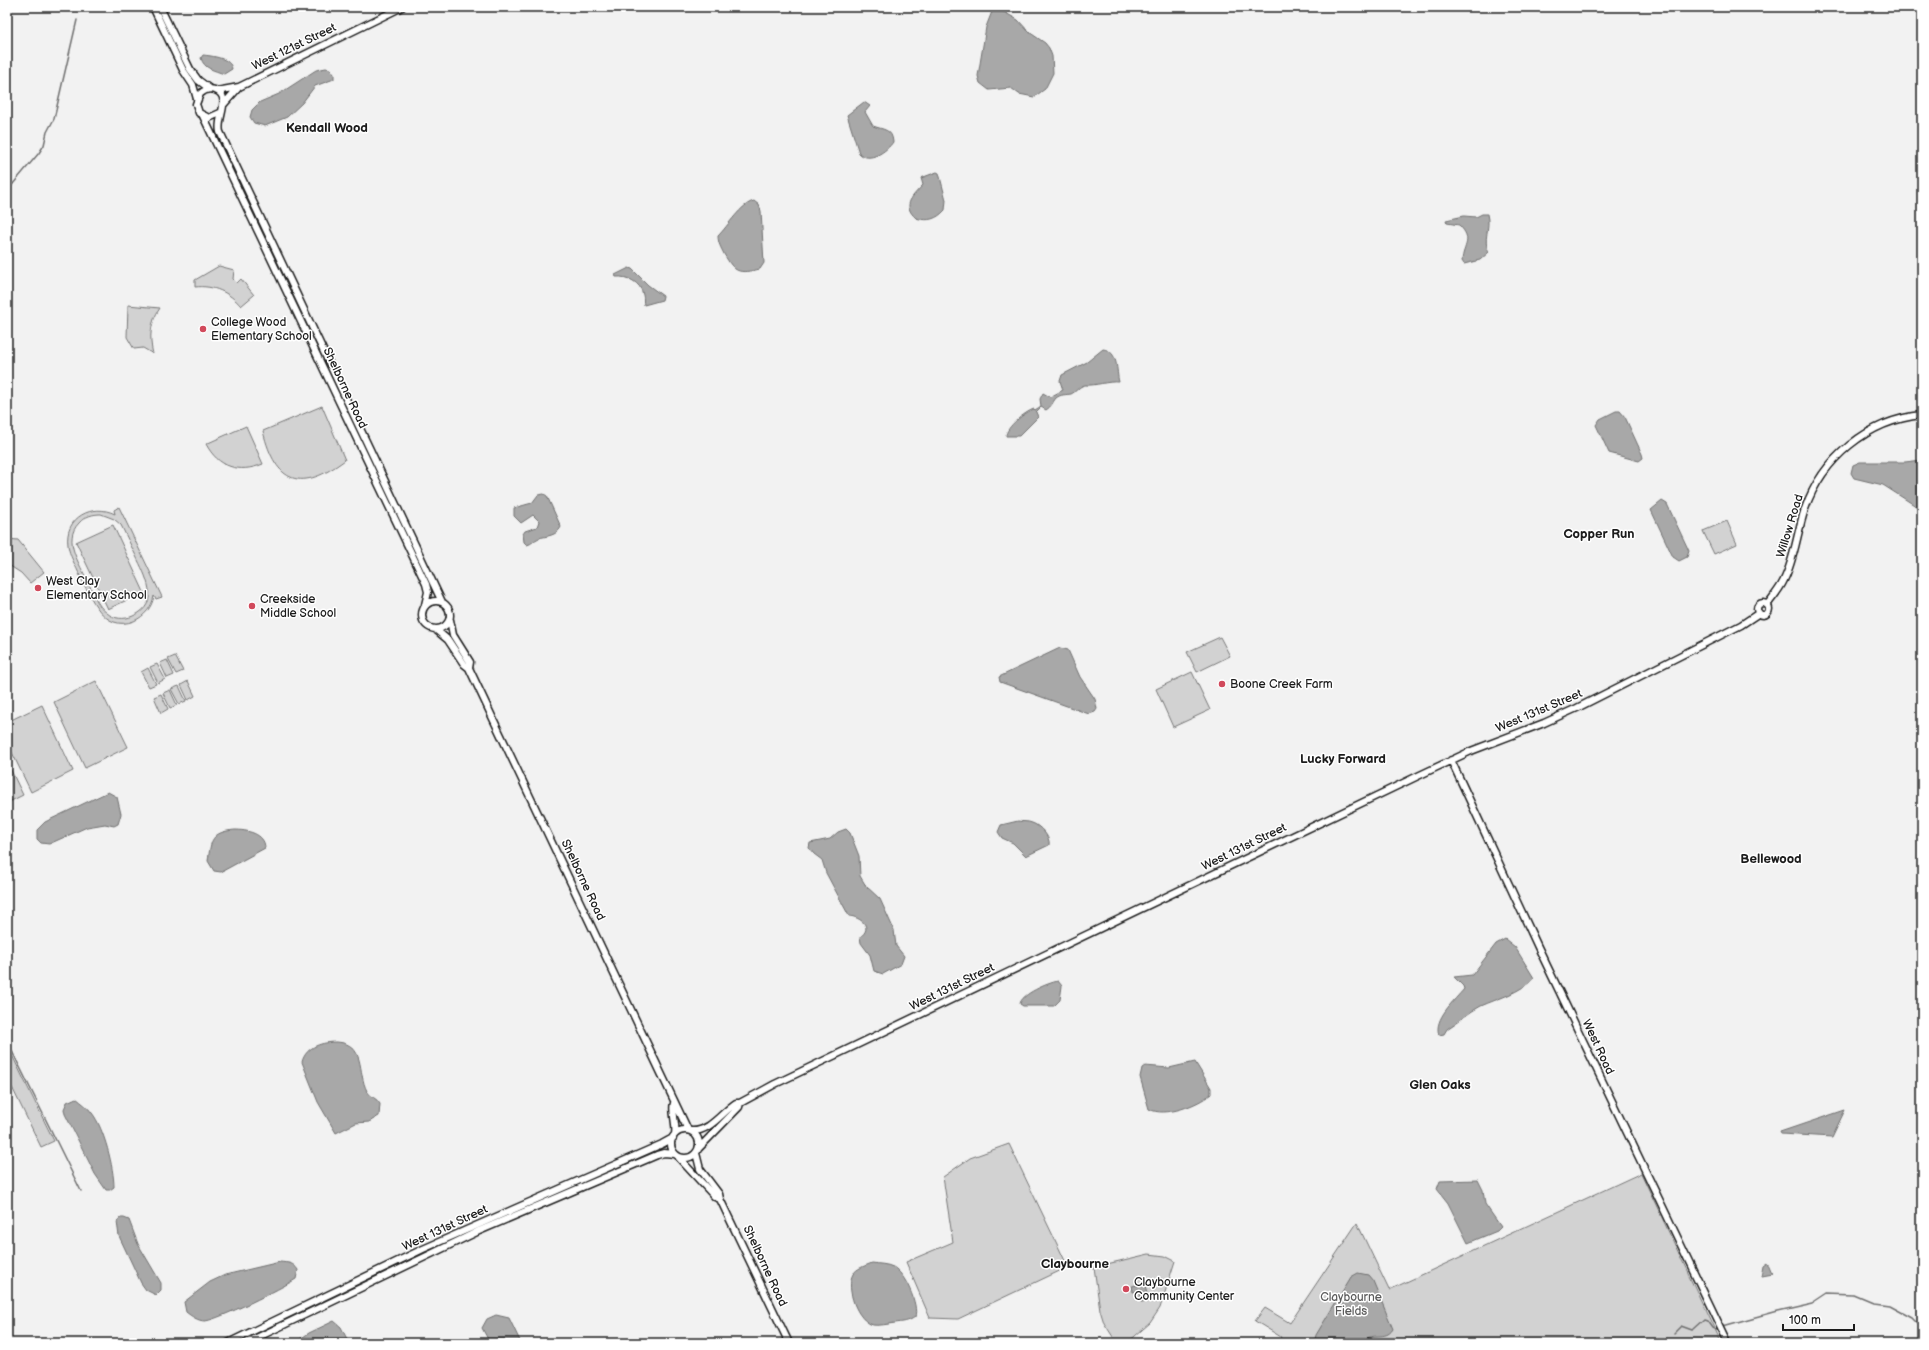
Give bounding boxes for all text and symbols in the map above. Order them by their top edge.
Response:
street label: West 121st Street [249,20,339,74]
district label: Kendall Wood [286,120,368,136]
place label: College Wood Elementary School [211,315,312,344]
marker: College Wood Elementary School [198,324,208,334]
street label: Shelborne Road [320,345,370,431]
street label: Willow Road [1773,492,1807,560]
district label: Copper Run [1563,526,1635,542]
place label: West Clay Elementary School [46,574,147,603]
marker: West Clay Elementary School [33,583,43,593]
place label: Creekside Middle School [260,592,336,621]
marker: Creekside Middle School [247,601,257,611]
place label: Boone Creek Farm [1230,677,1333,692]
marker: Boone Creek Farm [1217,679,1227,689]
street label: West 131st Street [1493,686,1585,736]
district label: Lucky Forward [1300,751,1386,767]
street label: West 131st Street [1199,820,1289,874]
street label: Shelborne Road [558,837,608,923]
district label: Bellewood [1740,851,1802,867]
street label: West 131st Street [907,960,997,1014]
street label: West Road [1579,1017,1617,1077]
district label: Glen Oaks [1409,1077,1471,1093]
street label: West 131st Street [400,1202,490,1254]
street label: Shelborne Road [740,1223,790,1309]
district label: Claybourne [1041,1256,1110,1272]
place label: Claybourne Community Center [1134,1275,1235,1304]
marker: Claybourne Community Center [1121,1284,1131,1294]
park label: Claybourne Fields [1320,1290,1382,1319]
scale bar [1783,1306,1854,1332]
text: 100 m [1789,1313,1821,1328]

